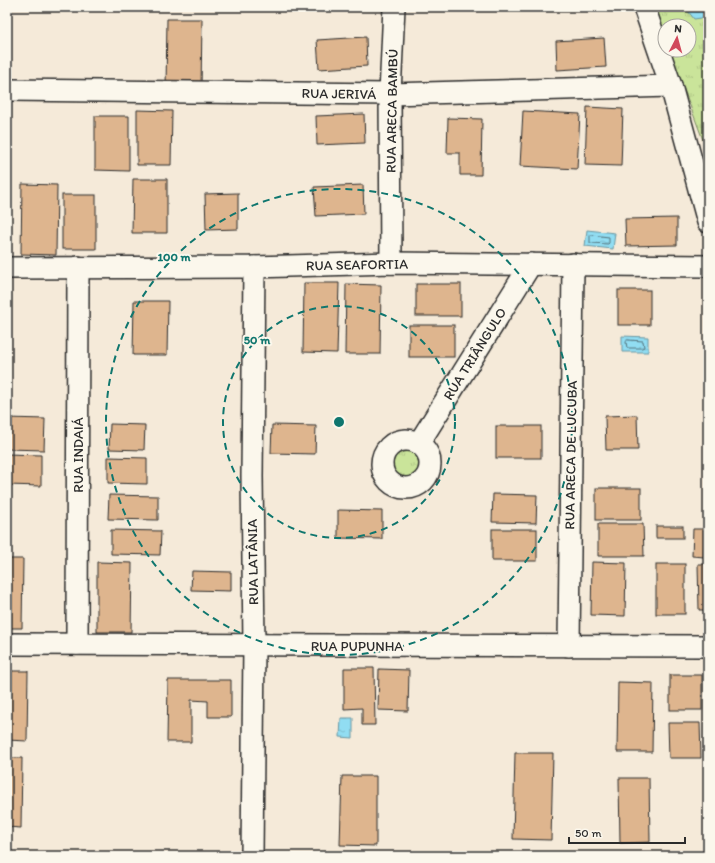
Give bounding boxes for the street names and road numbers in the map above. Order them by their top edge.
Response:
street label: RUA ARECA BAMBÚ [382,49,402,173]
street label: RUA JERIVÁ [301,85,377,103]
street label: RUA SEAFORTIA [306,256,408,274]
street label: RUA TRIÂNGULO [440,305,510,403]
street label: RUA ARECA DE LUCUBA [561,380,581,530]
street label: RUA INDAIÁ [70,417,87,493]
street label: RUA LATÂNIA [244,519,262,605]
street label: RUA PUPUNHA [311,638,403,655]

